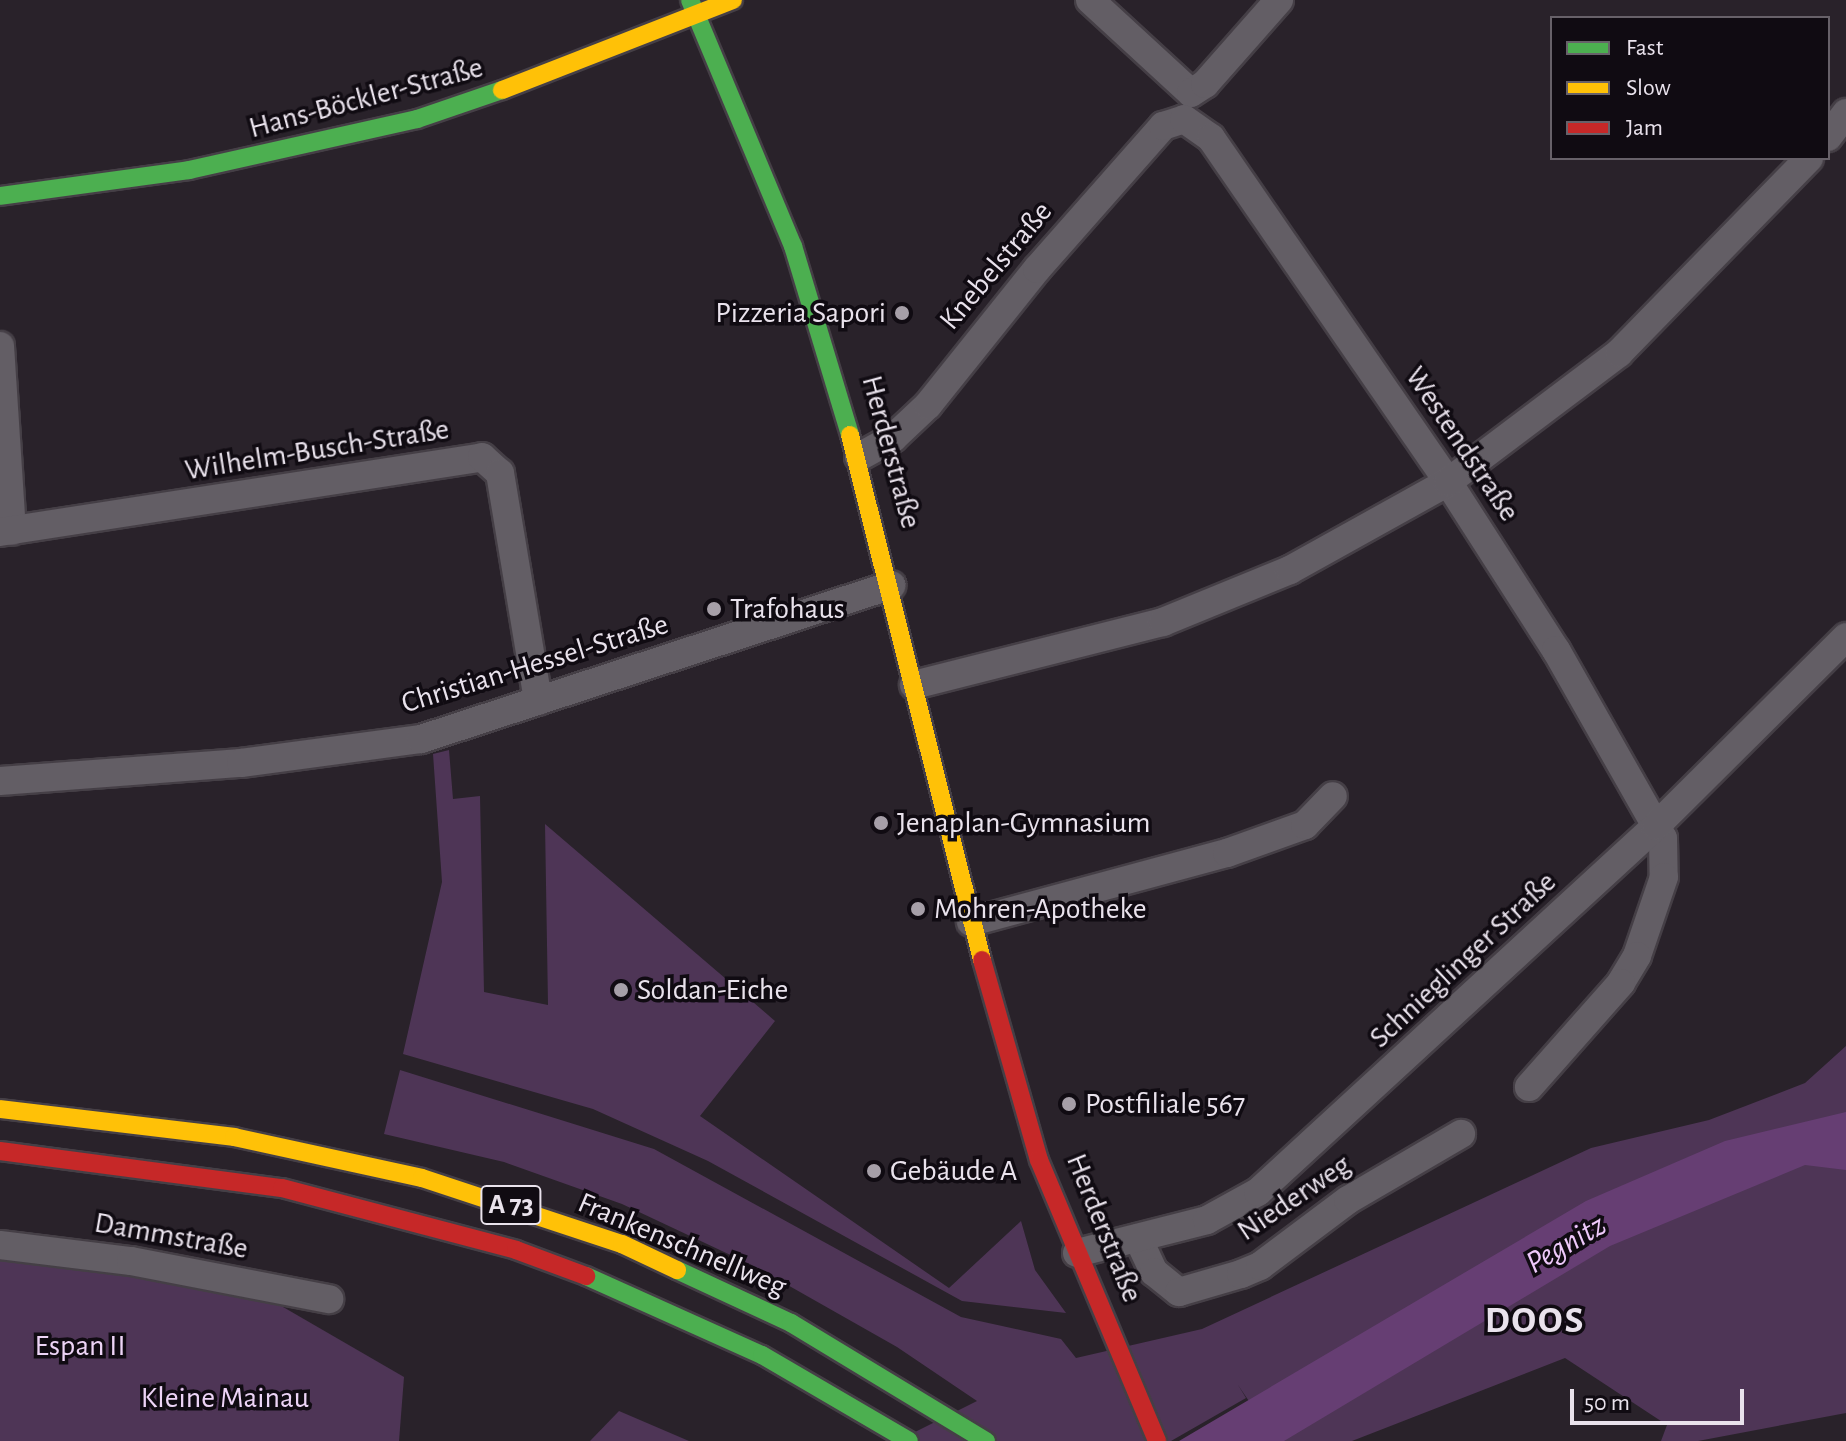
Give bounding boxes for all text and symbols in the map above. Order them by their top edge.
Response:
legend [1550,16,1830,160]
text: Fast [1626,36,1663,60]
street label: Hans-Böckler-Straße [245,49,487,147]
text: Slow [1626,76,1671,100]
text: Jam [1626,116,1663,140]
street label: Knebelstraße [932,195,1060,337]
place label: Pizzeria Sapori [715,295,886,331]
marker: Pizzeria Sapori [893,304,911,322]
street label: Westendstraße [1397,360,1527,528]
street label: Herderstraße [853,372,929,532]
street label: Wilhelm-Busch-Straße [182,411,452,489]
place label: Trafohaus [730,591,845,627]
marker: Trafohaus [705,600,723,618]
street label: Christian-Hessel-Straße [397,606,673,722]
place label: Jenaplan-Gymnasium [897,805,1150,841]
marker: Jenaplan-Gymnasium [872,814,890,832]
street label: Schnieglinger Straße [1362,864,1564,1056]
place label: Mohren-Apotheke [934,891,1147,927]
marker: Mohren-Apotheke [909,900,927,918]
place label: Soldan-Eiche [637,972,788,1008]
marker: Soldan-Eiche [612,981,630,999]
place label: Postfiliale 567 [1085,1086,1245,1122]
marker: Postfiliale 567 [1060,1095,1078,1113]
street label: Niederweg [1230,1147,1358,1249]
street label: Herderstraße [1058,1149,1150,1307]
place label: Gebäude A [890,1153,1017,1189]
marker: Gebäude A [865,1162,883,1180]
road number: A 73 [479,1181,543,1229]
street label: Frankenschnellweg [572,1185,792,1305]
street label: Dammstraße [92,1205,250,1267]
water label: Pegnitz [1519,1206,1613,1282]
district label: DOOS [1485,1299,1585,1345]
park label: Espan II [35,1328,125,1364]
scale bar [1574,1373,1748,1423]
park label: Kleine Mainau [141,1380,309,1416]
text: 50 m [1584,1391,1630,1415]

